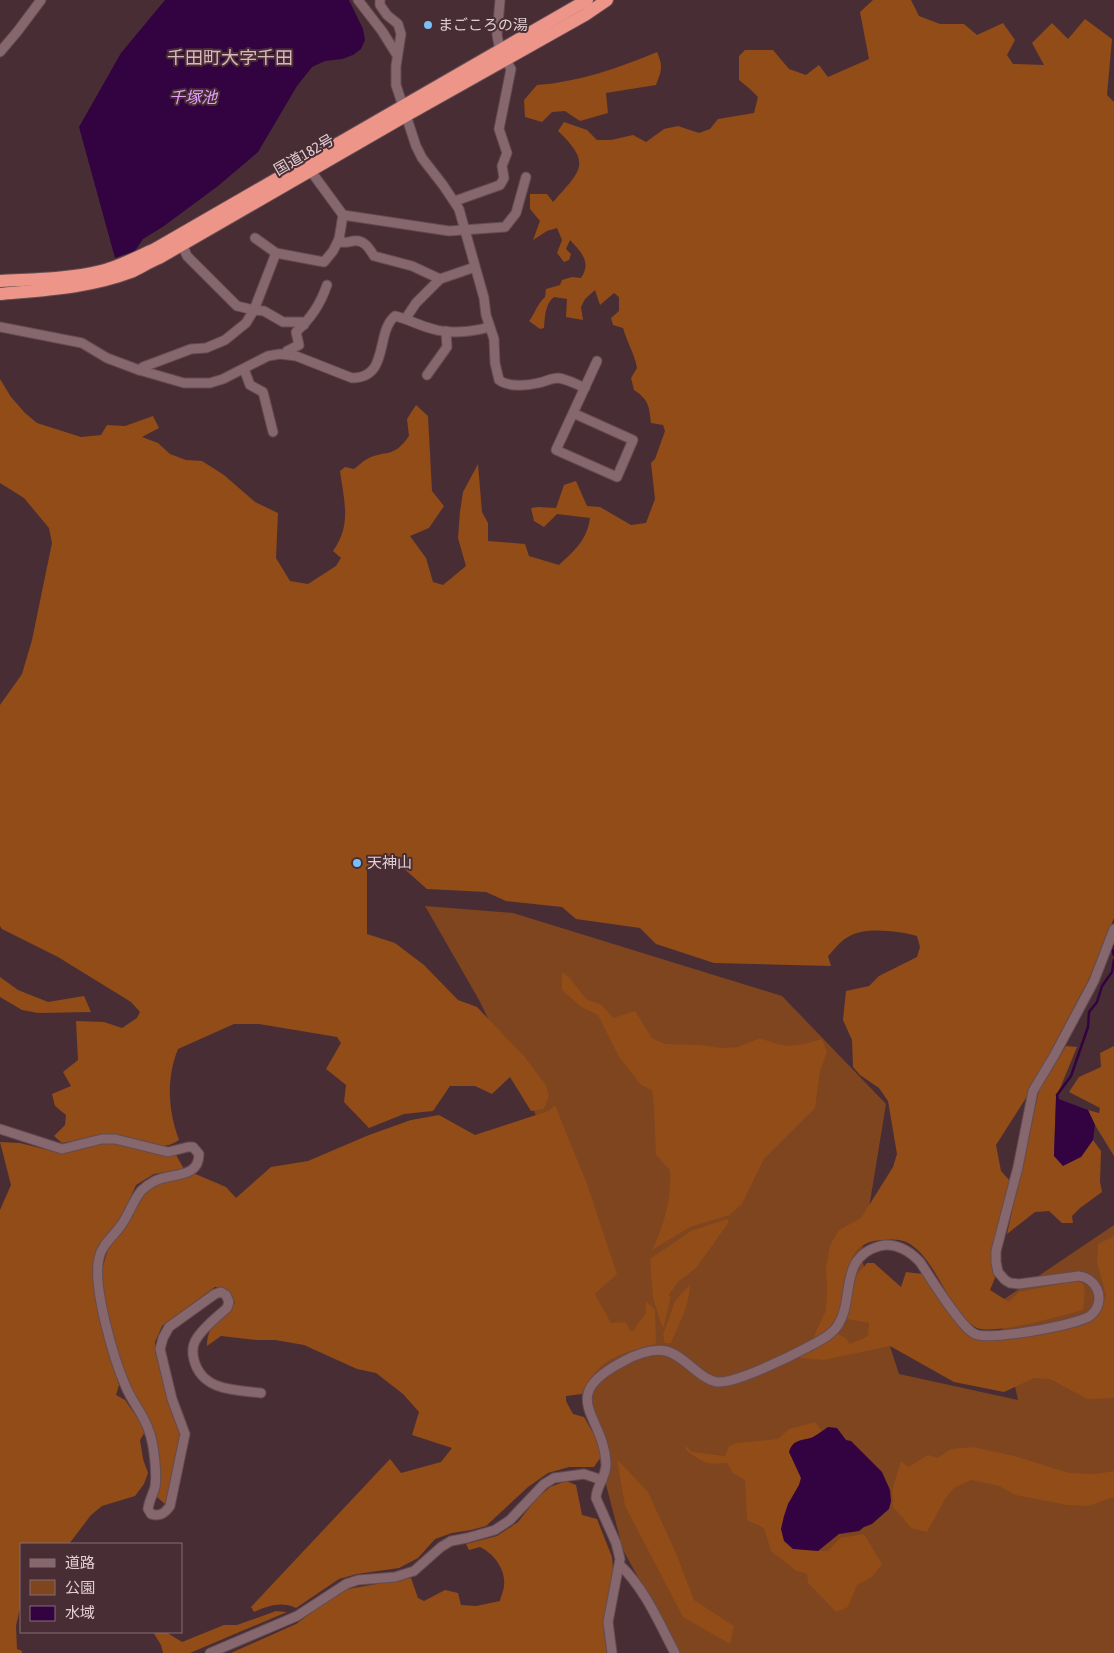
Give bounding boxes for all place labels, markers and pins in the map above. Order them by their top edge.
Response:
place label: まごころの湯 [438,16,528,33]
marker: まごころの湯 [422,19,434,31]
place label: 天神山 [367,854,412,871]
marker: 天神山 [351,857,363,869]

